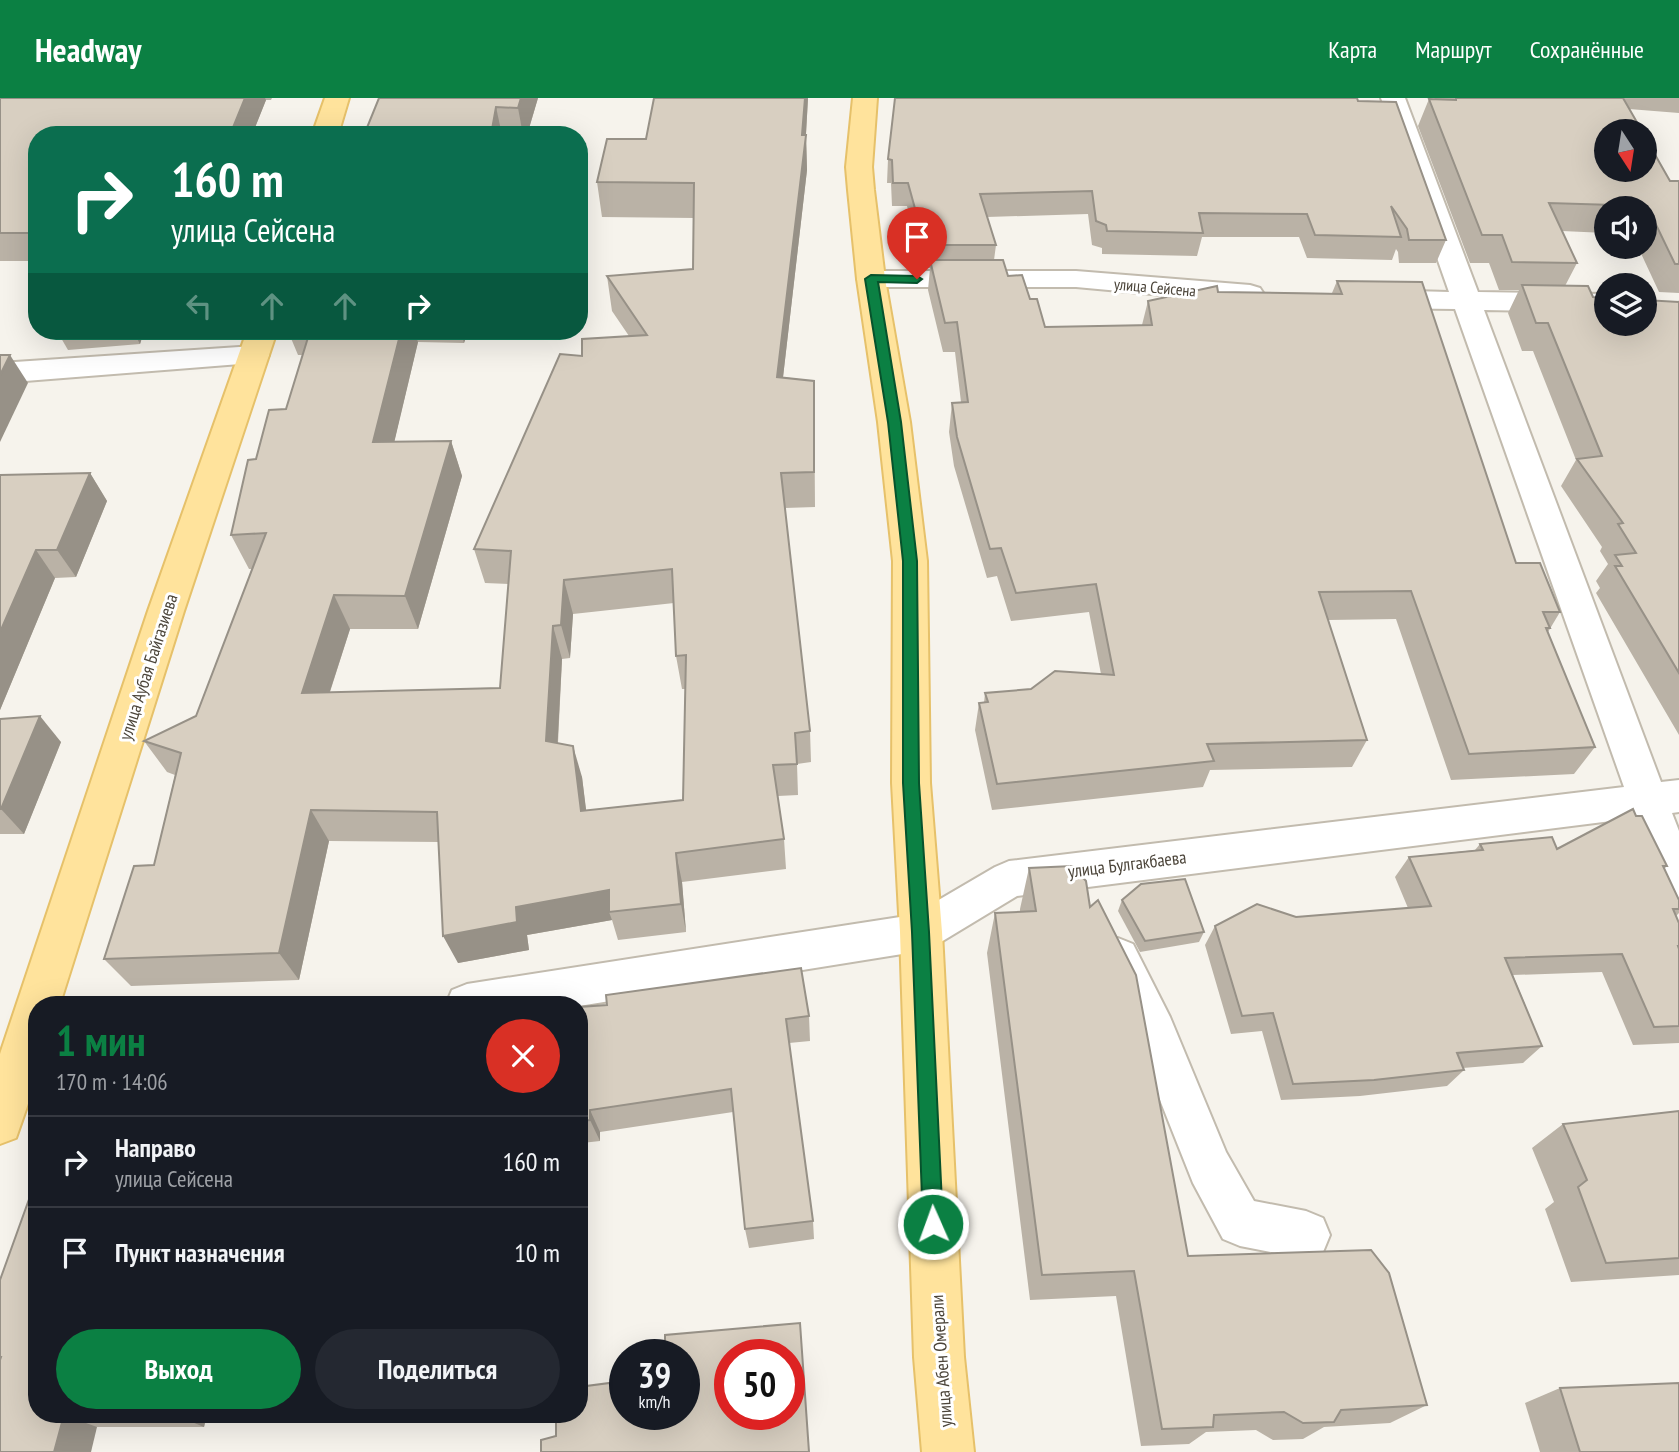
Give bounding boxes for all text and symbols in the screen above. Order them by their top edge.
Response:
text: Headway [35,28,142,71]
text: Карта [1328,34,1377,65]
text: Маршрут [1415,34,1492,65]
text: Сохранённые [1530,34,1644,65]
north arrow [1594,119,1657,182]
map controls [1594,119,1657,336]
text: 160 m [171,147,284,211]
icon: right [56,154,147,245]
button: sound [1594,196,1657,259]
pin [887,207,947,279]
text: улица Сейсена [171,209,335,251]
icon: arrive [898,218,936,256]
street label: улица Сейсена [1113,273,1197,301]
button: layers [1594,273,1657,336]
icon: left [180,287,218,325]
icon: ahead [253,287,291,325]
icon: ahead [326,287,364,325]
icon: right [399,287,437,325]
street label: улица Аубая Байгазиева [113,591,183,743]
street label: улица Булгакбаева [1067,845,1187,883]
text: 1 мин [56,1013,146,1068]
button: close [486,1019,560,1093]
text: 170 m · 14:06 [56,1067,168,1096]
text: Направо [115,1131,196,1164]
icon: right [56,1143,94,1181]
text: 160 m [502,1145,560,1178]
text: улица Сейсена [115,1164,233,1193]
position arrow [896,1187,970,1261]
icon: arrive [56,1234,94,1272]
text: Пункт назначения [115,1236,285,1269]
text: 10 m [514,1236,560,1269]
street label: улица Абен Омерали [925,1294,957,1428]
button: Выход [56,1329,301,1409]
button: Поделиться [315,1329,560,1409]
speed limit sign: 50 [714,1339,805,1430]
text: 39 [638,1352,671,1398]
text: km/h [639,1390,670,1413]

